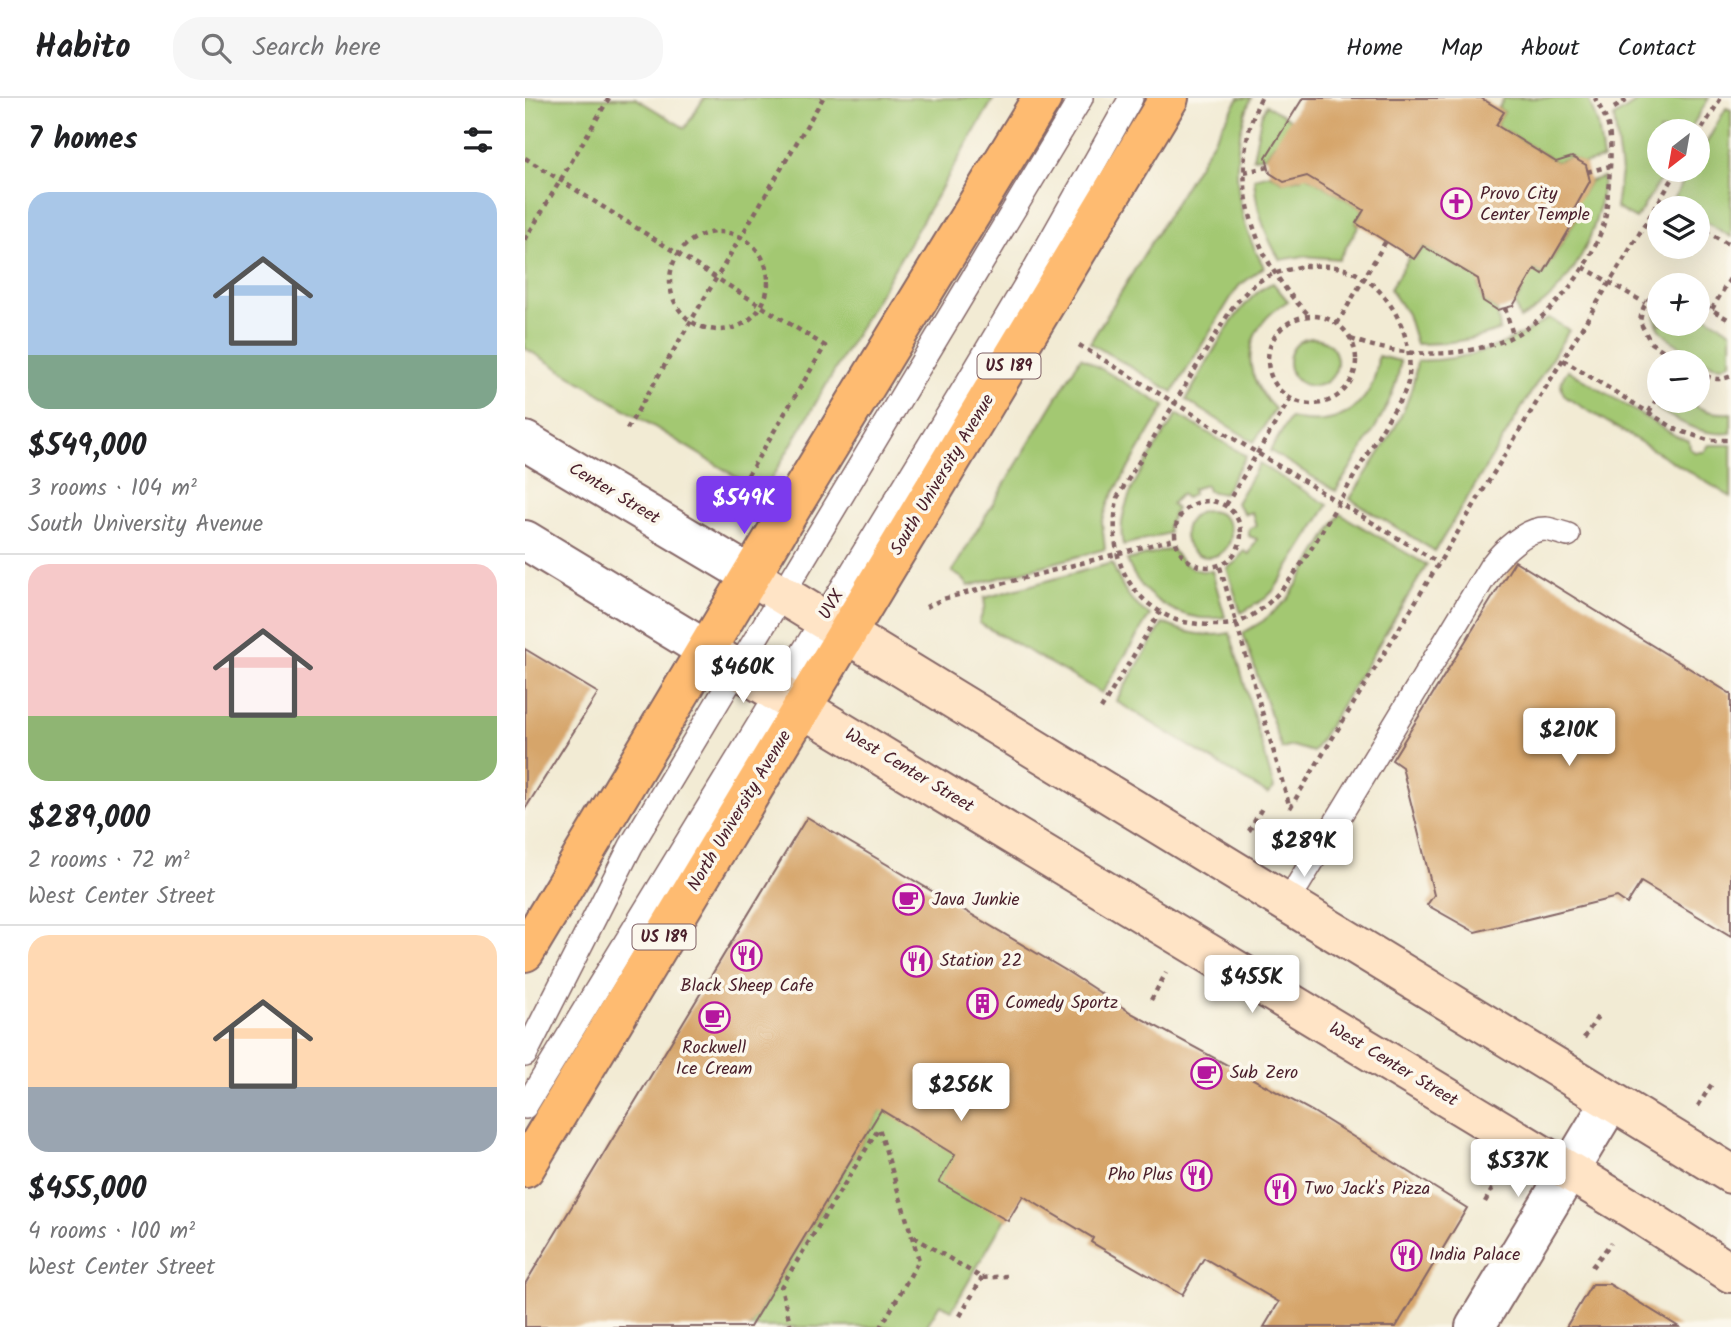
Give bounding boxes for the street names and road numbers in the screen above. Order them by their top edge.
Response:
road number: US 189 [977,354,1041,378]
street label: South University Avenue [883,389,1003,561]
street label: Center Street [563,455,666,533]
street label: UVX [811,583,853,626]
street label: West Center Street [839,721,980,822]
street label: North University Avenue [680,725,800,897]
road number: US 189 [633,924,695,950]
street label: West Center Street [1323,1015,1464,1116]

